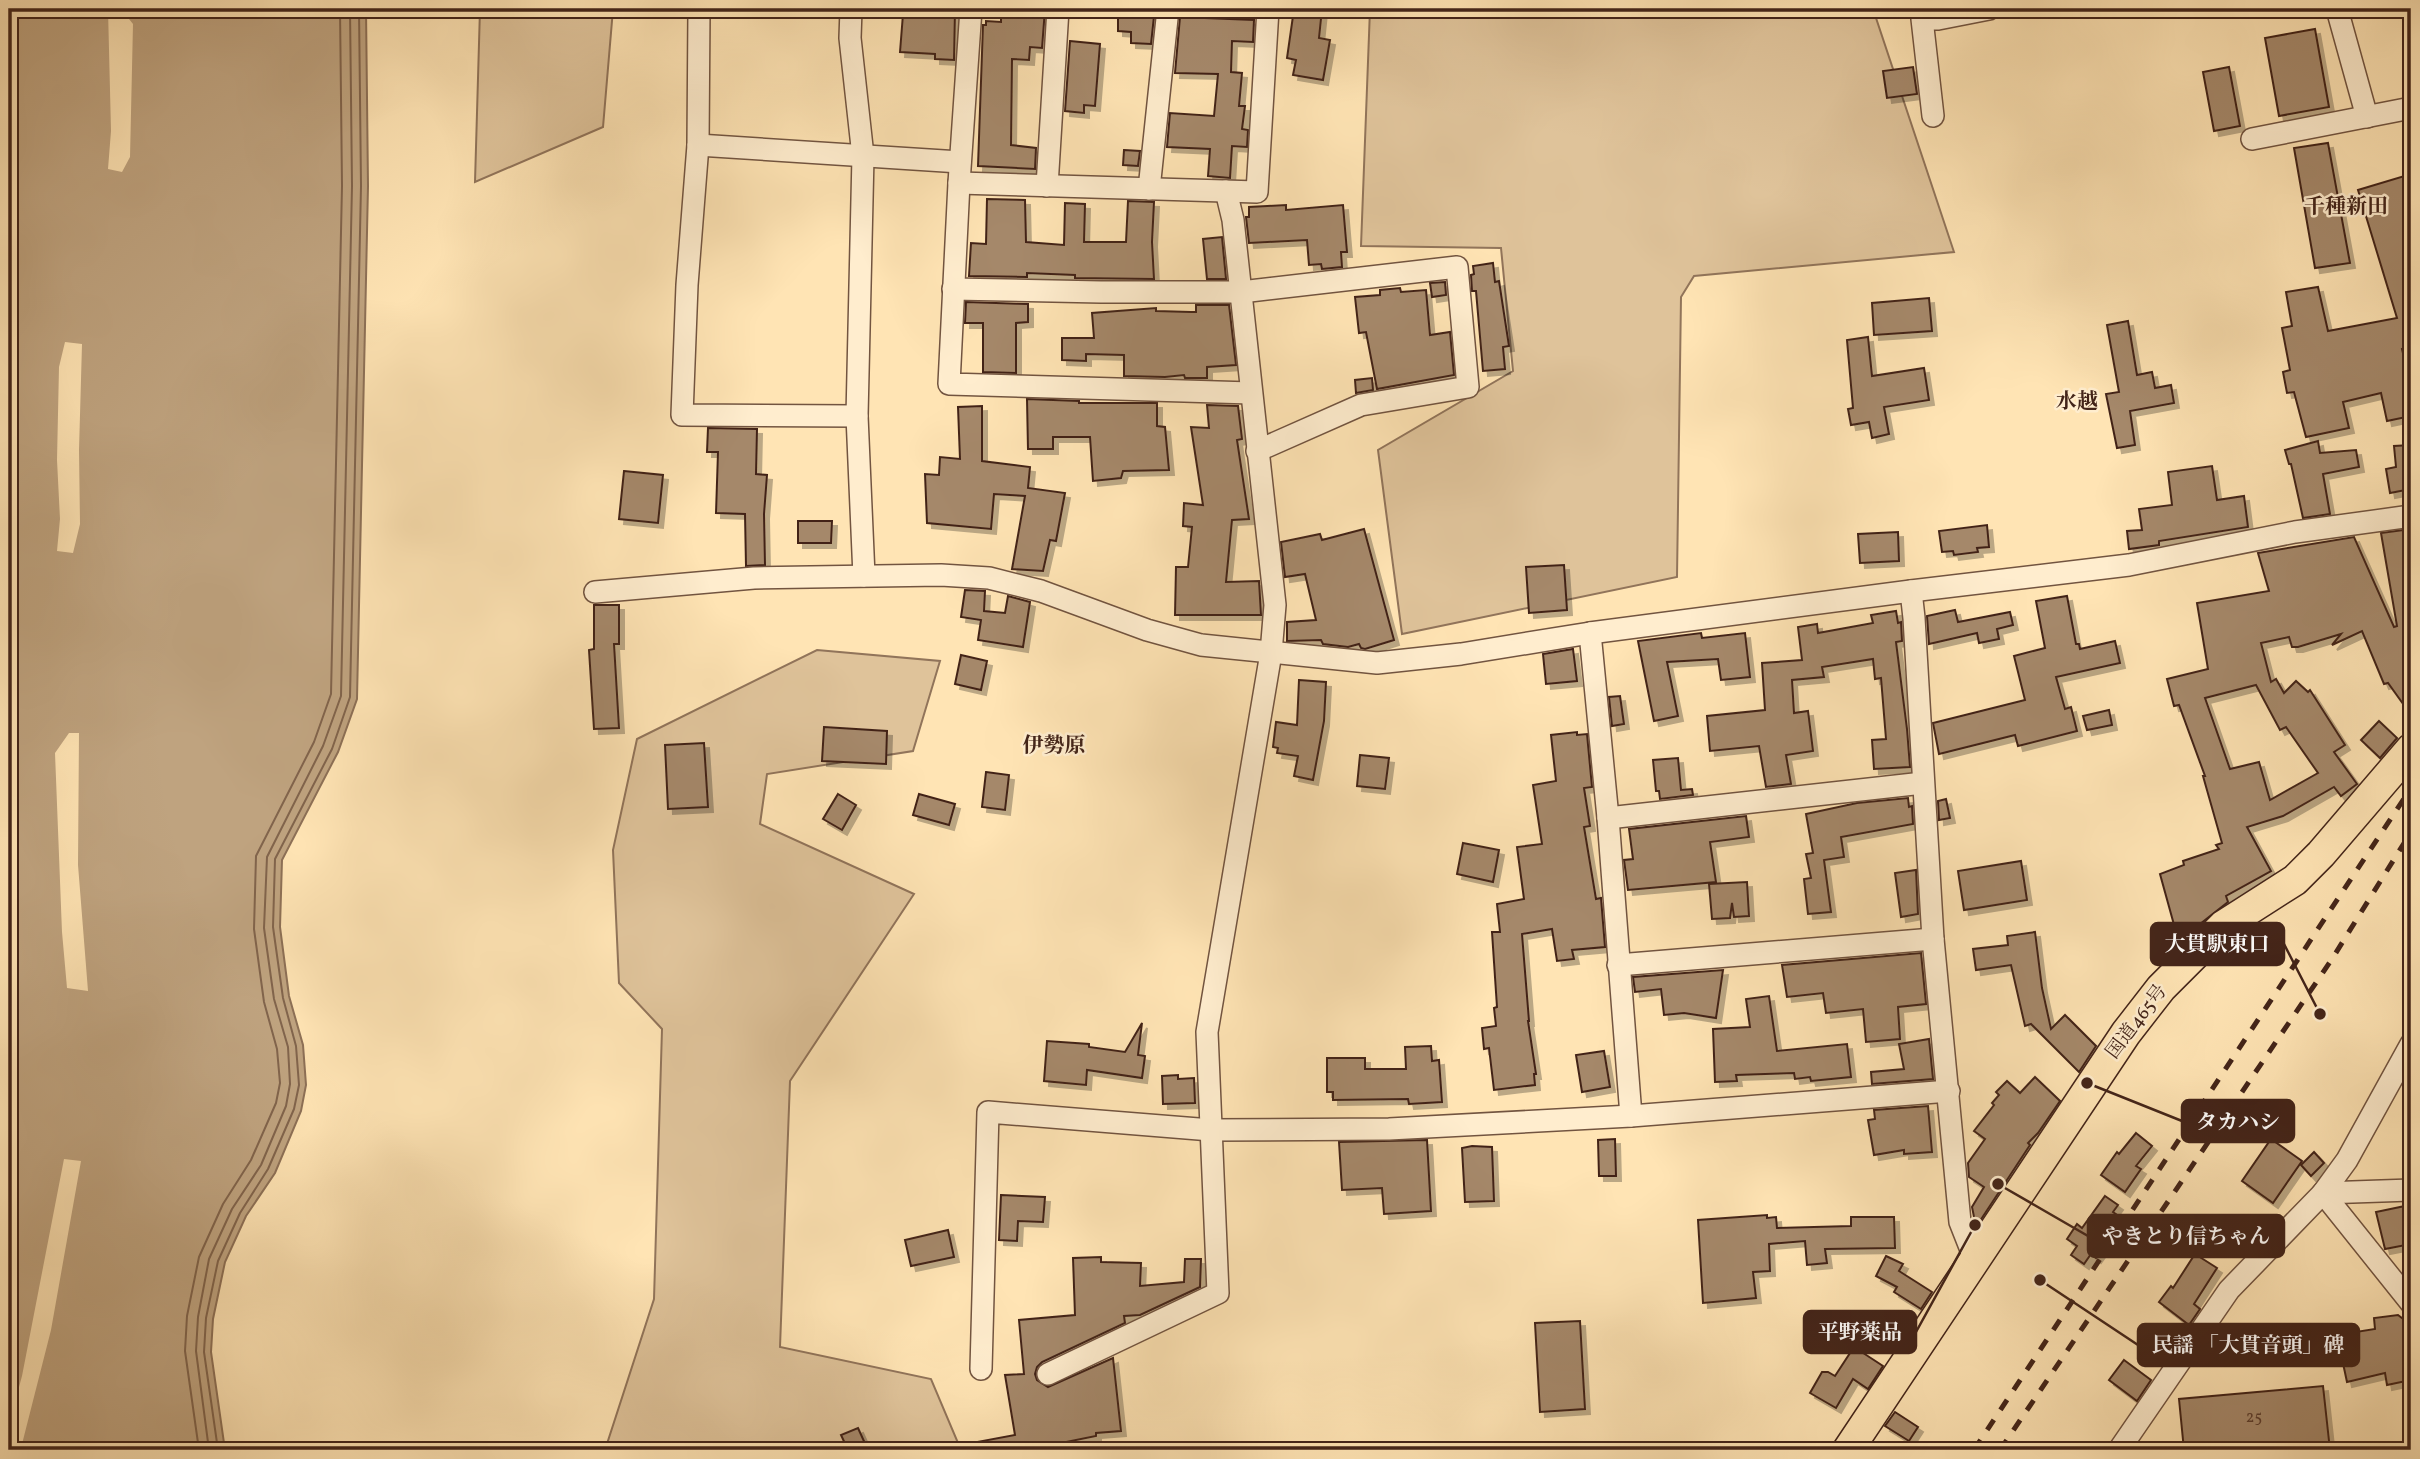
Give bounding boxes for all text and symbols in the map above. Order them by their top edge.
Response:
district label: 千種新田 [2304,193,2388,222]
district label: 水越 [2056,388,2098,417]
district label: 伊勢原 [1023,732,1086,761]
callout: 大貫駅東口 [2151,923,2284,965]
text: 大貫駅東口 [2165,931,2270,960]
street label: 国道465号 [2100,979,2174,1065]
callout: タカハシ [2182,1100,2294,1142]
text: タカハシ [2196,1109,2280,1138]
callout: やきとり信ちゃん [2088,1215,2284,1257]
text: やきとり信ちゃん [2102,1223,2270,1252]
callout: 平野薬品 [1804,1311,1916,1353]
text: 平野薬品 [1818,1319,1902,1348]
callout: 民謡 「大貫音頭」碑 [2138,1324,2359,1366]
text: 民謡 「大貫音頭」碑 [2151,1332,2345,1361]
house number: 25 [2246,1407,2262,1429]

